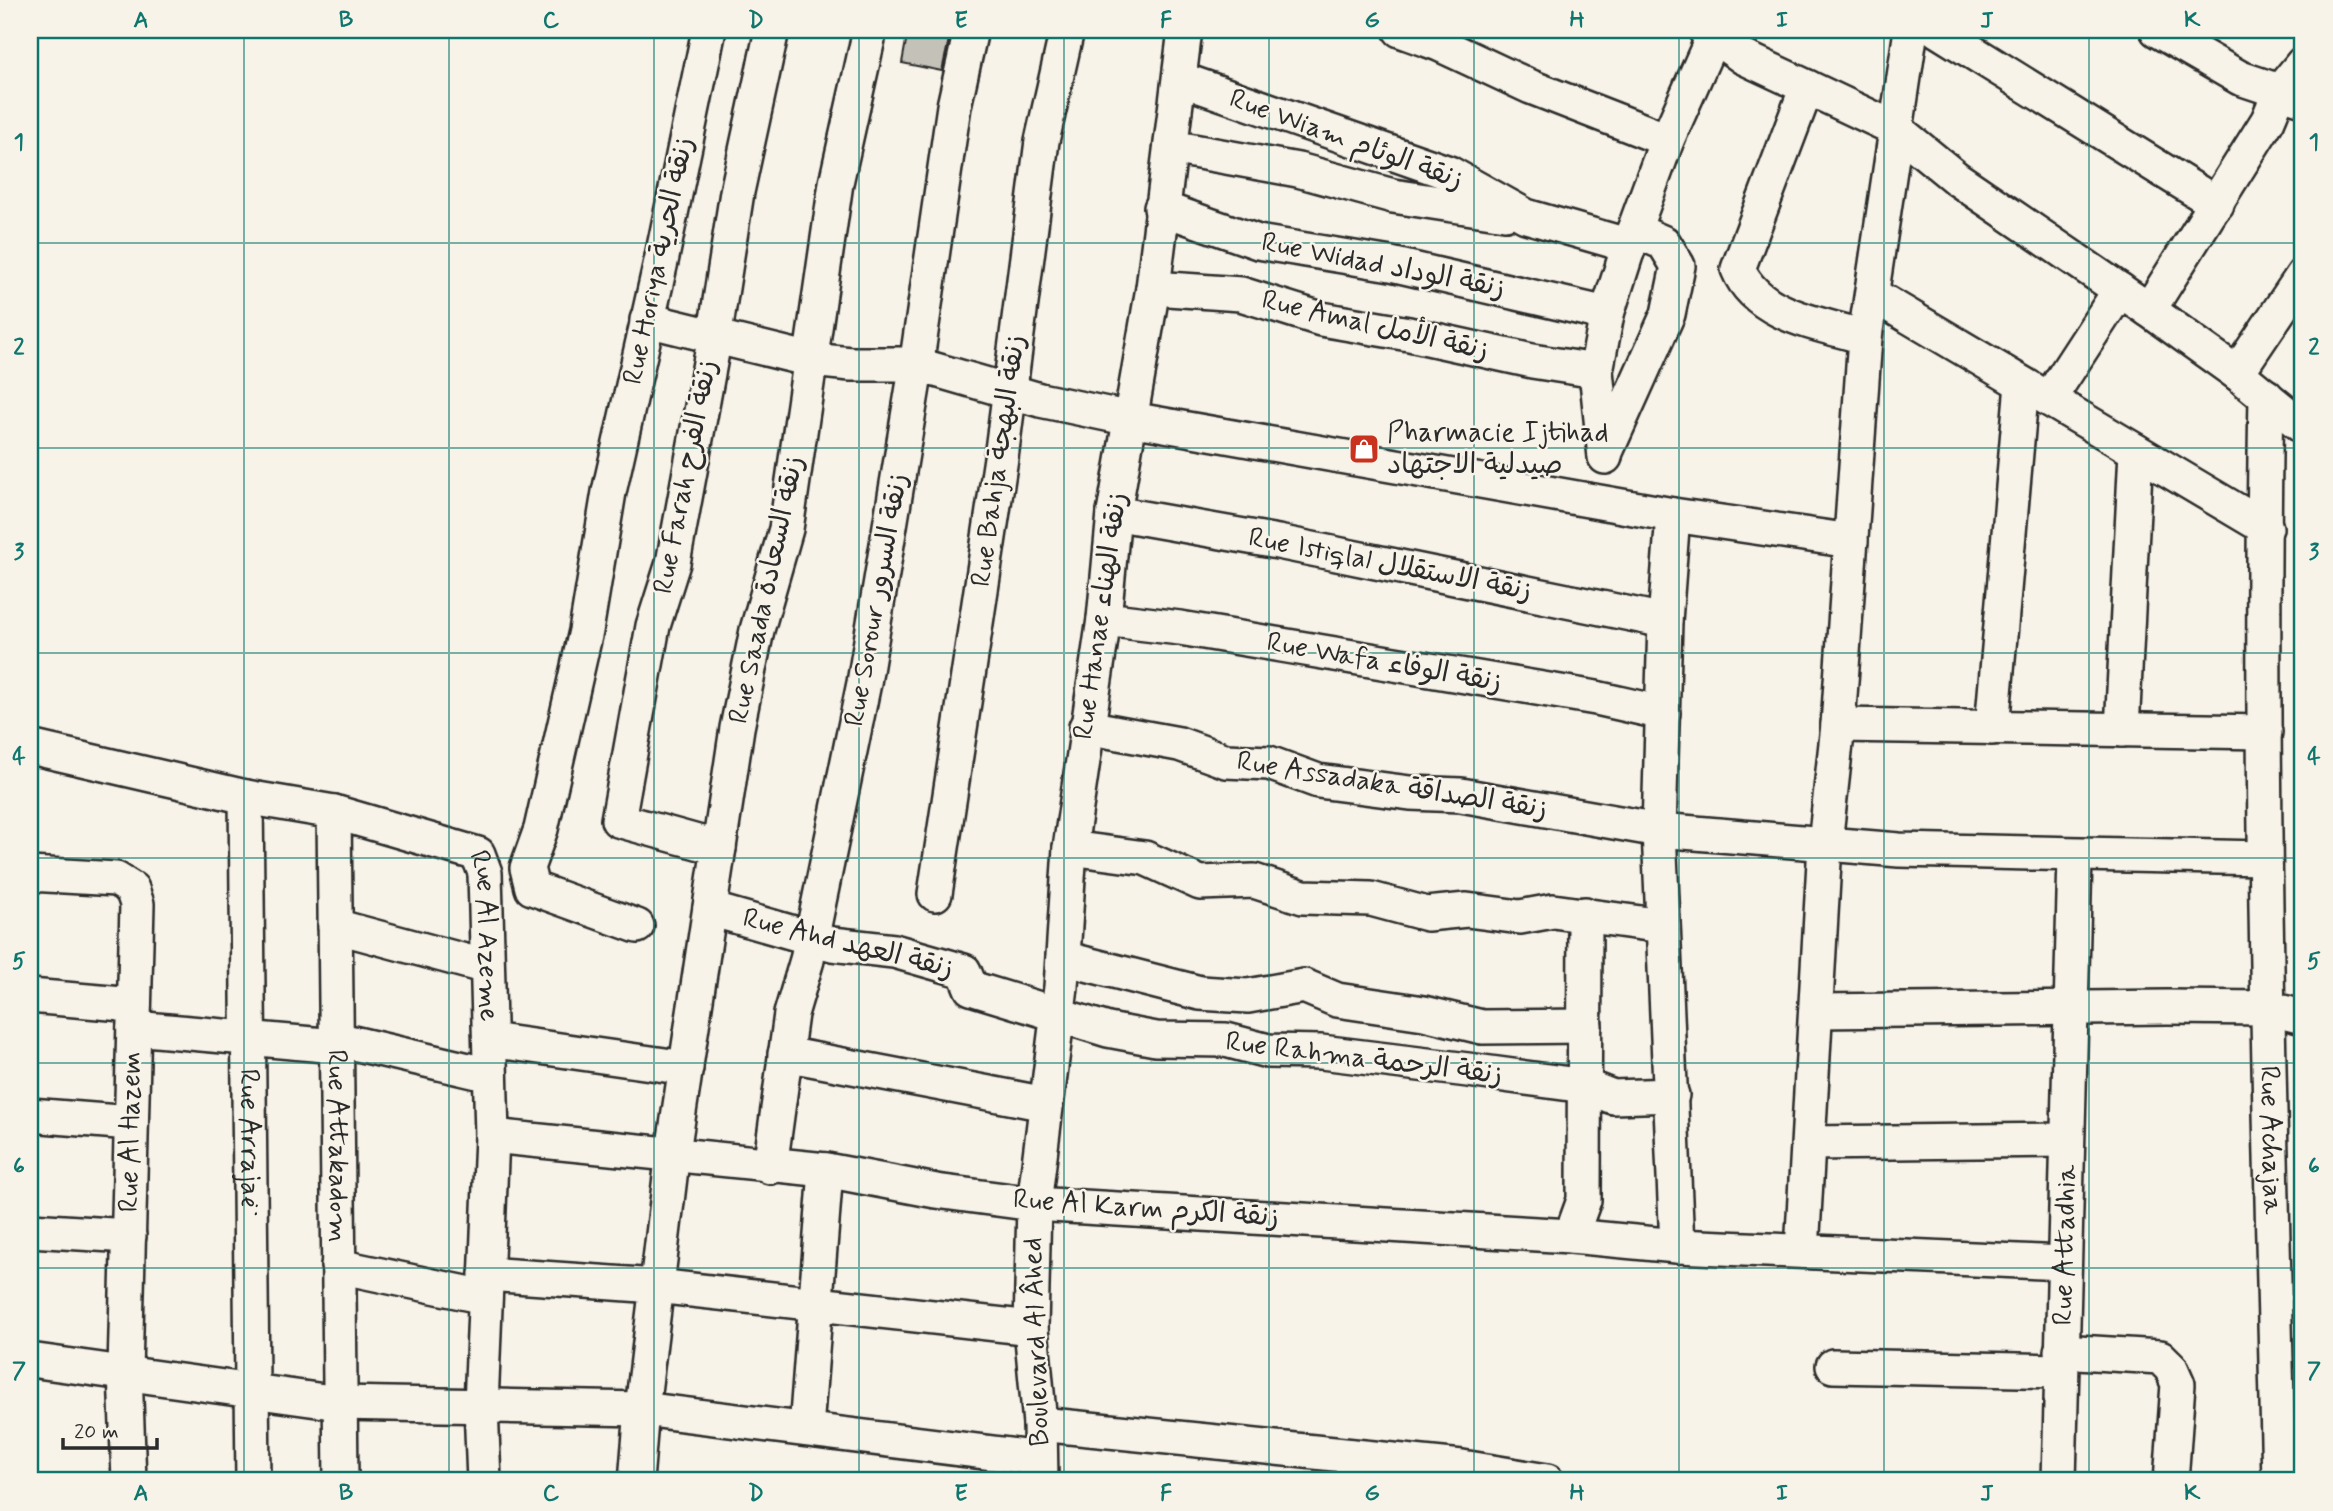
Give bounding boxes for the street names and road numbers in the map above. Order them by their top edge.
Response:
street label: Rue Wiam زنقة الوئام [1224,81,1468,200]
street label: Rue Horiya زنقة الحرية [615,134,703,388]
street label: Rue Widad زنقة الوداد [1258,224,1508,308]
street label: Rue Amal زنقة الأمل [1258,280,1492,370]
street label: Rue Bahja زنقة البهجة [963,333,1035,589]
street label: Rue Farah زنقة الفرح [645,357,727,597]
street label: Rue Saada زنقة السعادة [721,453,813,727]
street label: Rue Sorour زنقة السرور [837,470,917,730]
street label: Rue Hanae زنقة الهناء [1065,490,1137,742]
street label: Rue Istiqlal زنقة الاستقلال [1245,519,1535,611]
street label: Rue Wafa زنقة الوفاء [1263,624,1505,702]
street label: Rue Assadaka زنقة الصداقة [1234,743,1550,829]
street label: Rue Al Azeme [460,845,507,1022]
street label: Rue Ahd زنقة العهد [739,900,957,988]
street label: Rue Rahma زنقة الرحمة [1223,1024,1505,1094]
street label: Rue Attakadom [318,1049,357,1243]
street label: Rue Al Hazem [111,1051,151,1213]
street label: Rue Achajaa [2250,1065,2291,1215]
street label: Rue Arrajaë [230,1069,269,1216]
street label: Rue Attadhia [2044,1164,2086,1326]
street label: Rue Al Karm زنقة الكرم [1012,1181,1280,1238]
street label: Boulevard Al Âhed [1015,1237,1059,1447]

